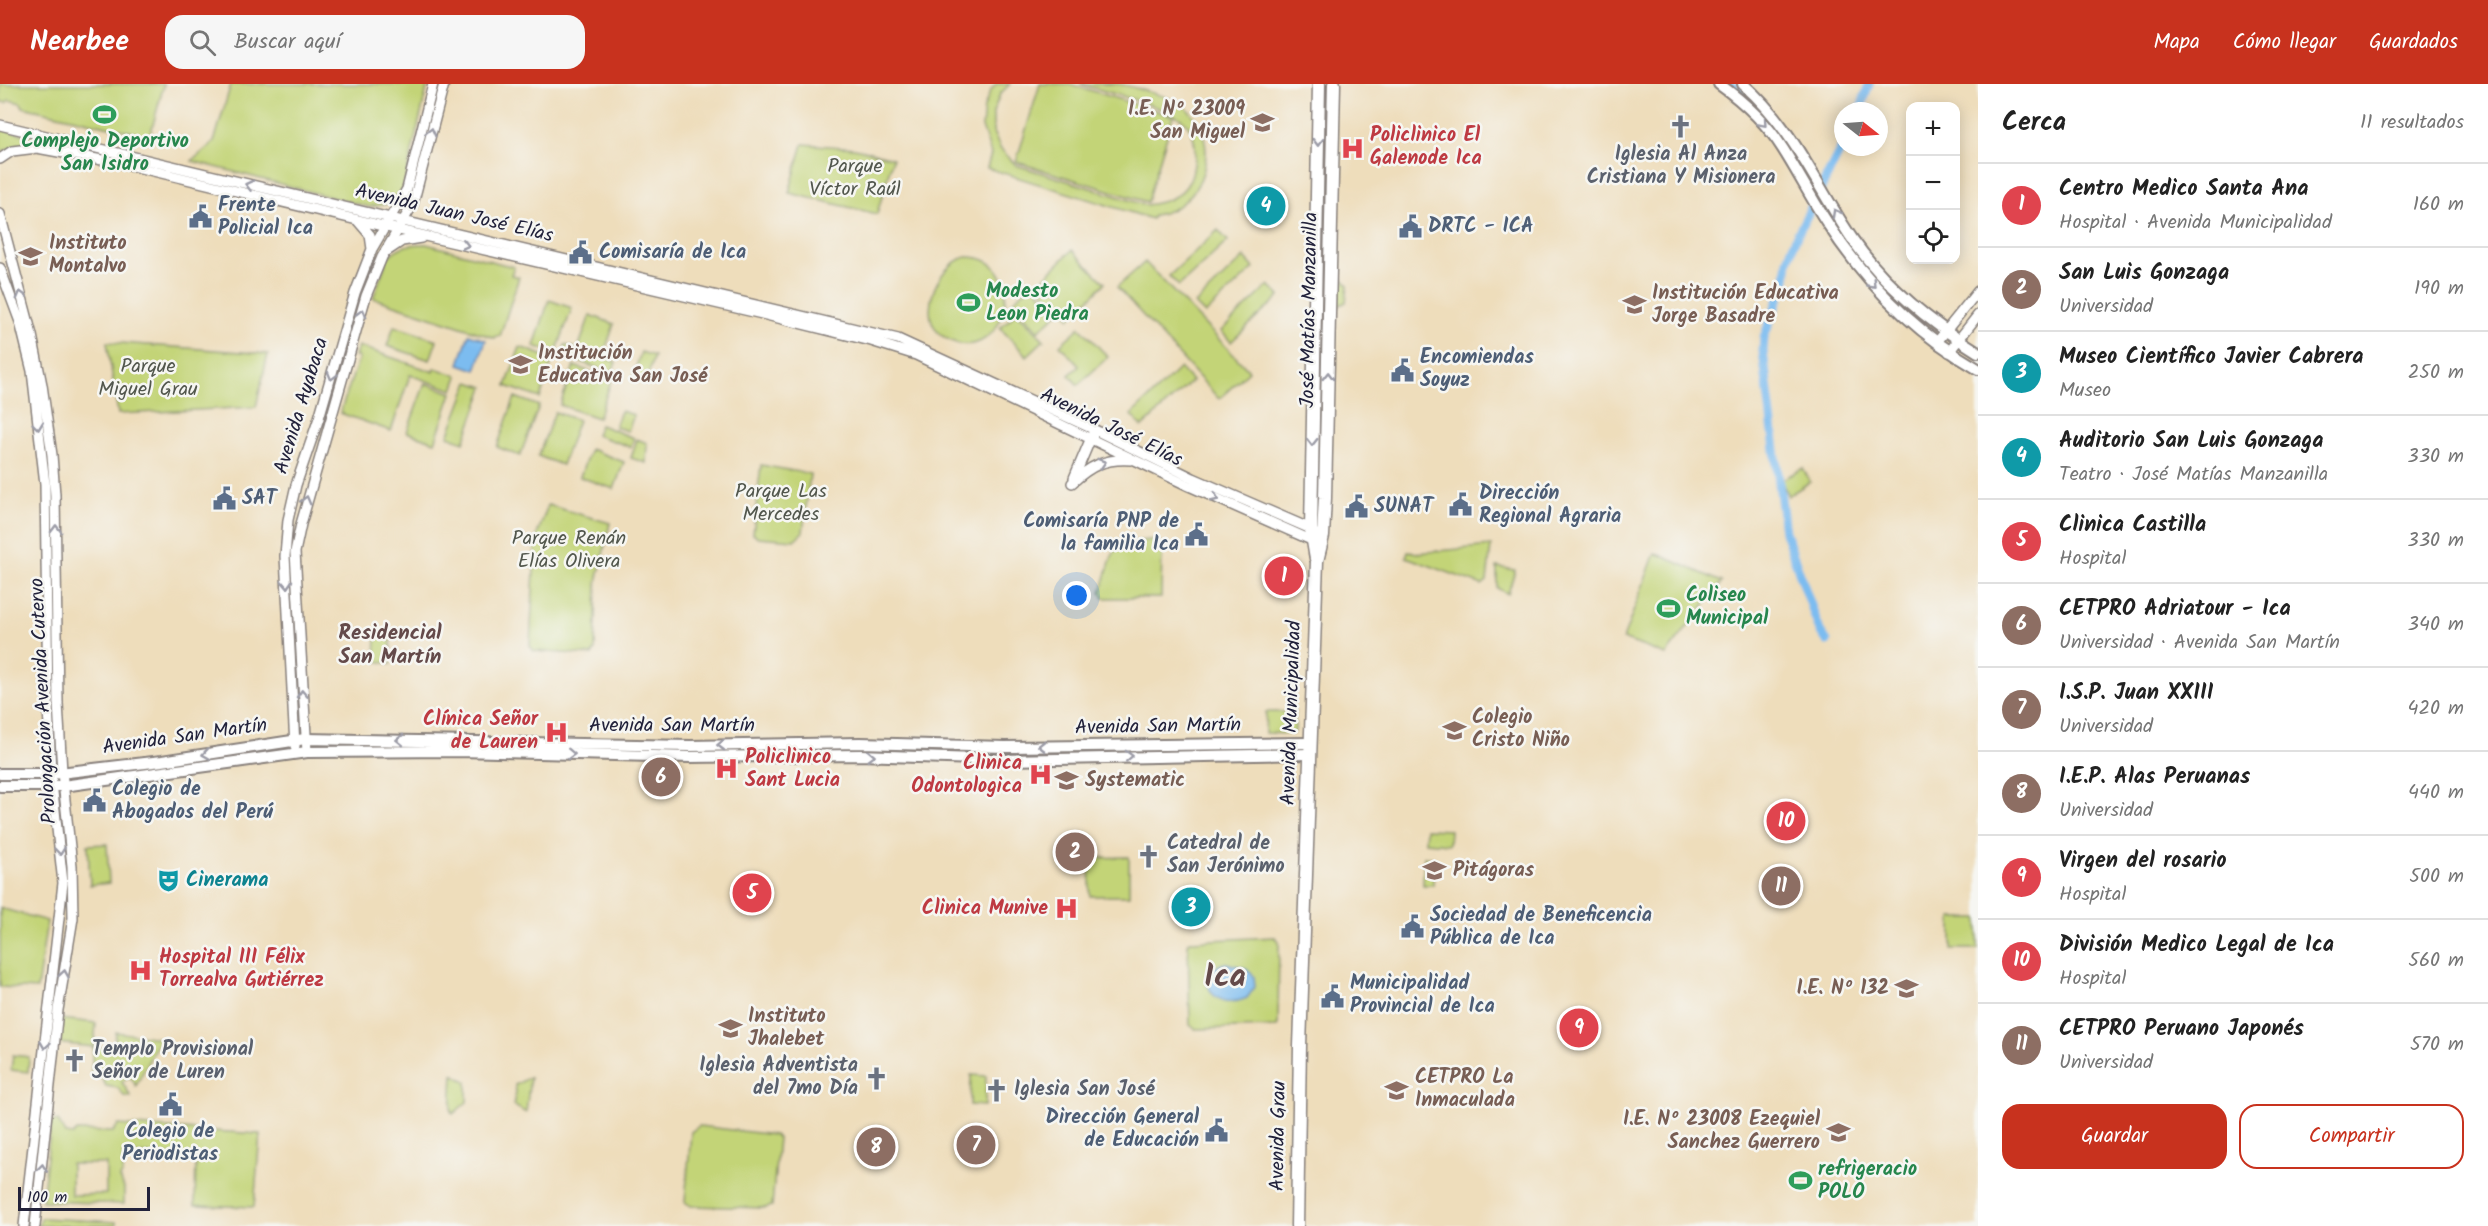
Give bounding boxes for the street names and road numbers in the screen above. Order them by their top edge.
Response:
street label: Avenida Juan José Elías [352,176,557,252]
street label: José Matías Manzanilla [1292,212,1328,408]
street label: Avenida Ayabaca [266,334,338,478]
street label: Avenida José Elías [1034,380,1188,477]
street label: Prolongación Avenida Cutervo [22,577,66,825]
street label: Avenida Municipalidad [1273,619,1311,806]
street label: Avenida San Martín [101,710,269,764]
street label: Avenida San Martín [589,710,755,742]
street label: Avenida San Martín [1075,710,1241,744]
street label: Avenida Grau [1262,1080,1296,1191]

